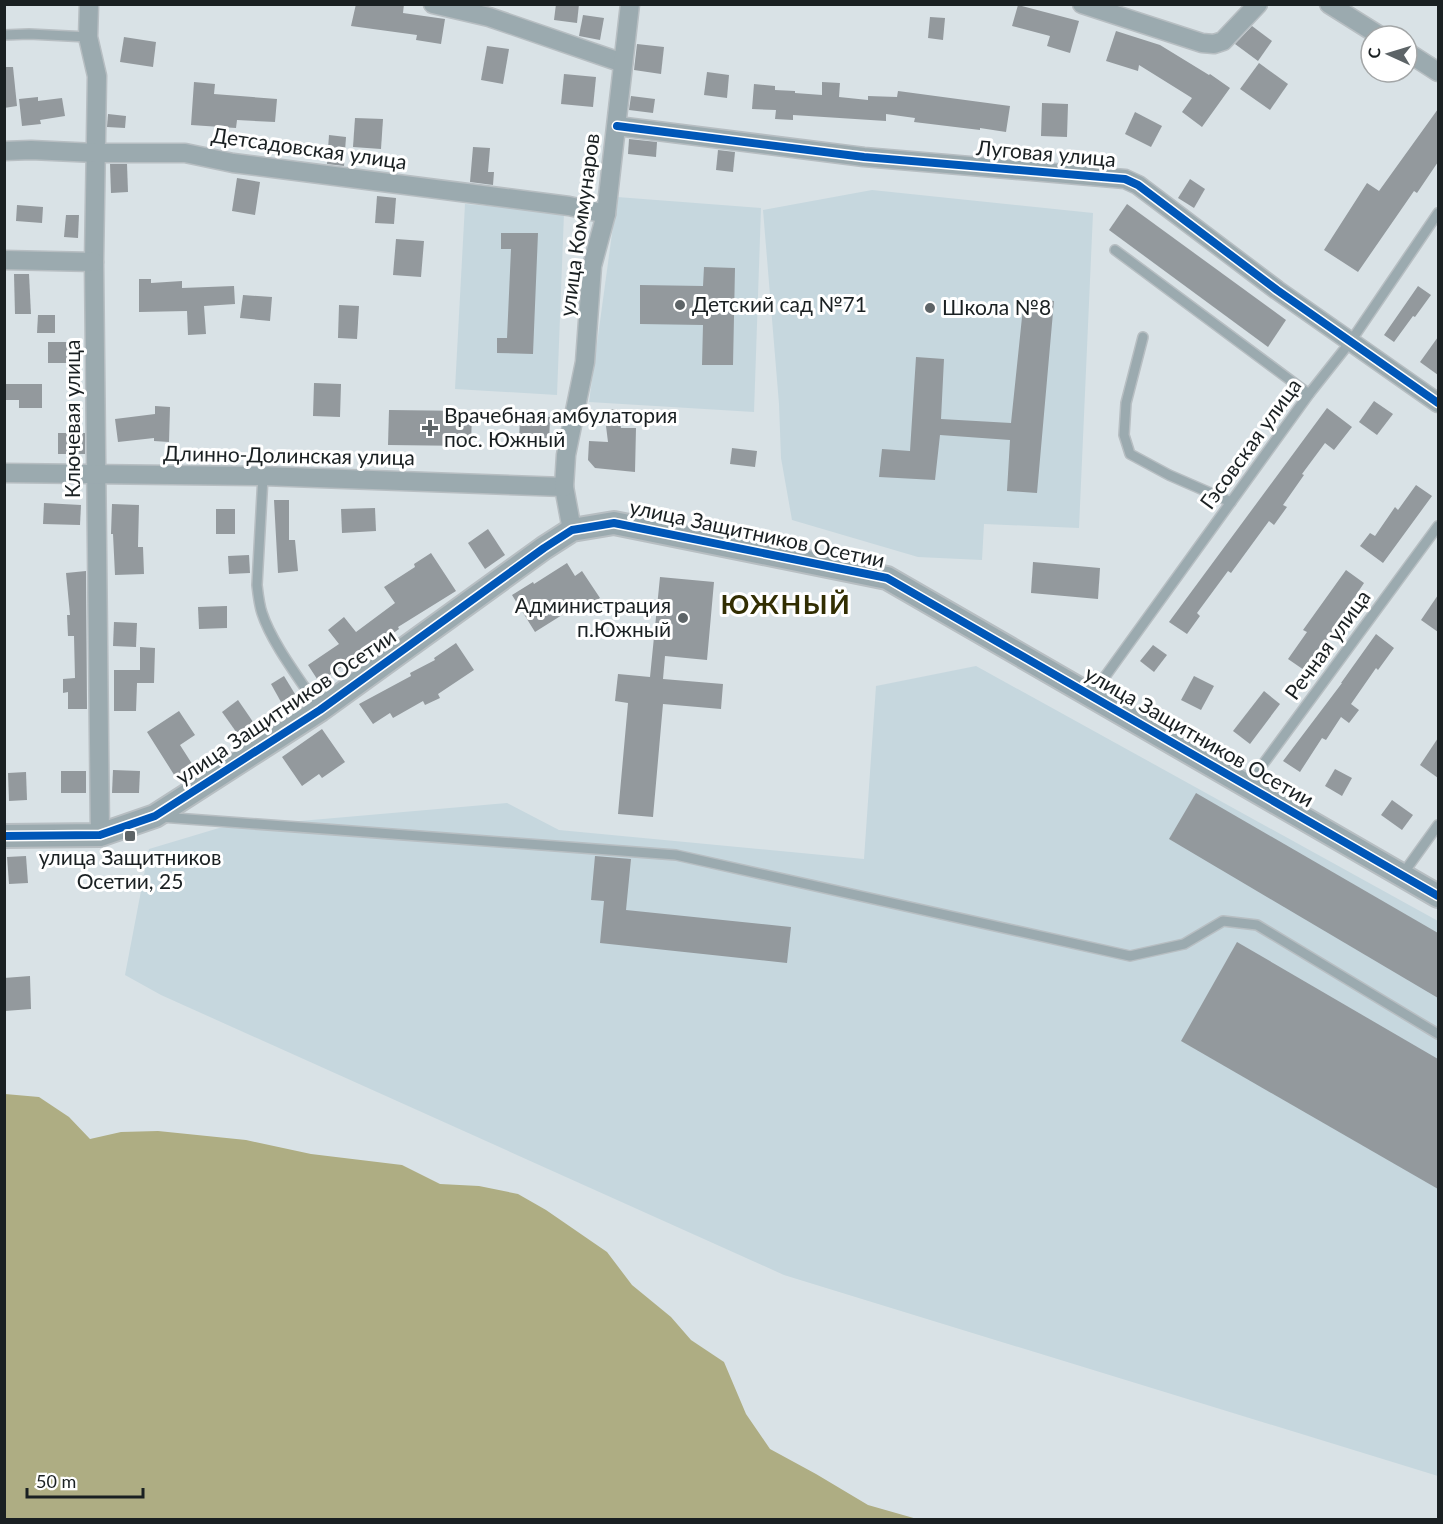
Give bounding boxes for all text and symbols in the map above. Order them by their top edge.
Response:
north arrow [1359,24,1419,84]
text: С [1364,47,1383,59]
street label: Детсадовская улица [210,121,408,174]
street label: улица Коммунаров [553,132,604,318]
street label: Луговая улица [974,134,1117,171]
place label: Детский сад №71 [692,291,867,316]
place label: Школа №8 [942,294,1051,319]
marker: Детский сад №71 [673,298,687,312]
marker: Школа №8 [923,301,937,315]
street label: Ключевая улица [59,340,84,498]
street label: Гэсовская улица [1194,373,1306,513]
place label: Врачебная амбулатория пос. Южный [444,402,677,451]
marker: Врачебная амбулатория пос. Южный [421,419,439,437]
street label: Длинно-Долинская улица [163,440,415,469]
street label: улица Защитников Осетии [627,493,887,572]
street label: Речная улица [1279,584,1375,704]
district label: ЮЖНЫЙ [721,587,851,620]
place label: Администрация п.Южный [515,592,671,641]
marker: Администрация п.Южный [676,611,690,625]
street label: улица Защитников Осетии [170,623,400,789]
street label: улица Защитников Осетии [1081,660,1319,812]
marker: улица Защитников Осетии, 25 [123,829,137,843]
place label: улица Защитников Осетии, 25 [39,844,221,893]
scale bar [27,1461,142,1499]
text: 50 m [36,1470,76,1492]

